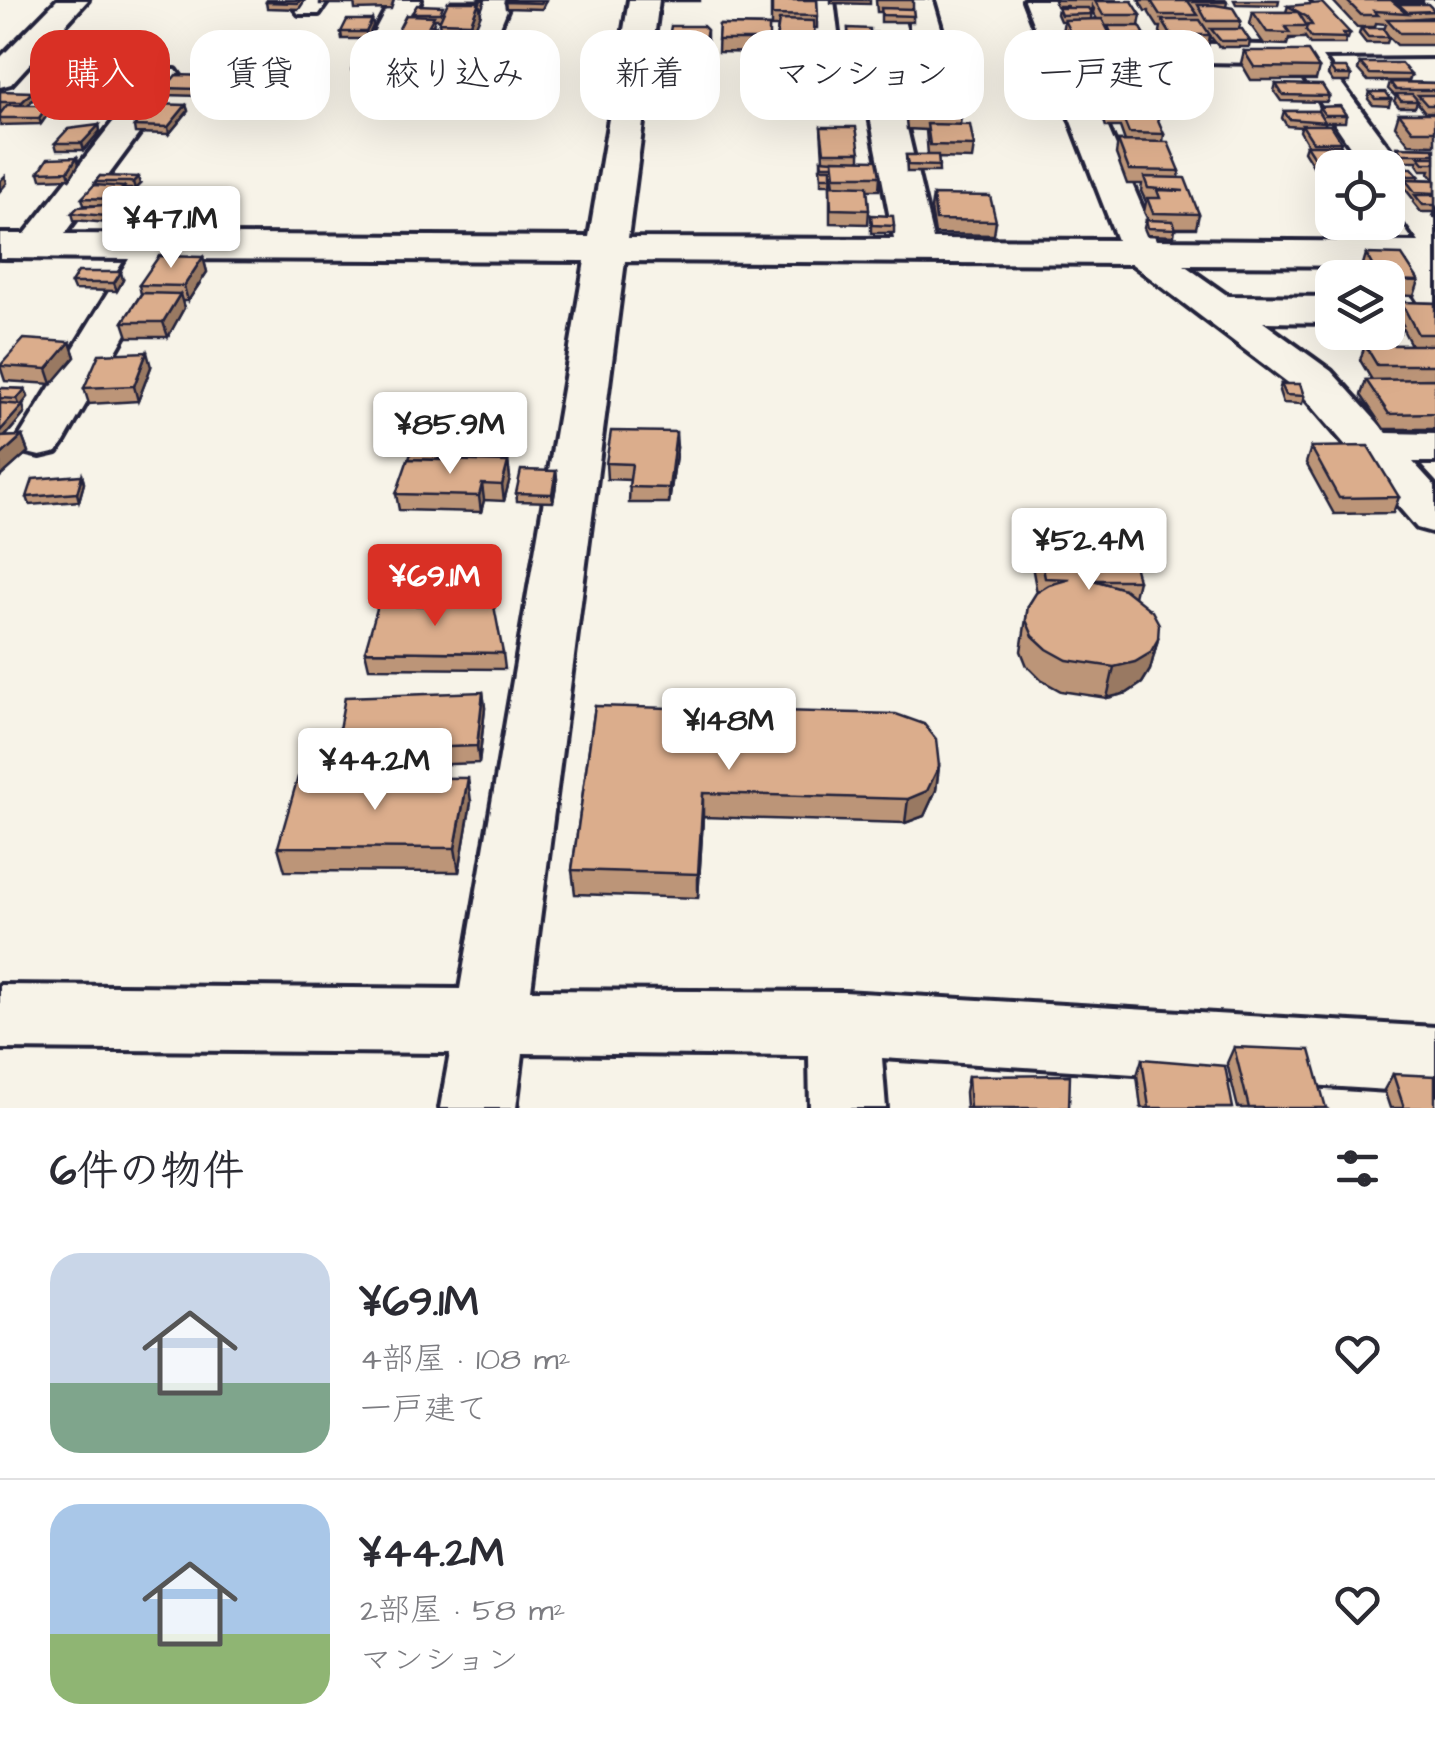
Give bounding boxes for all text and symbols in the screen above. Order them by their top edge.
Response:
chip: 購入 [30,30,170,120]
chip: 賃貸 [190,30,330,120]
chip: 絞り込み [350,30,560,120]
chip: 新着 [580,30,720,120]
chip: マンション [740,30,984,120]
chip: 一戸建て [1004,30,1214,120]
map controls [1315,150,1405,350]
button: locate [1315,150,1405,240]
pin: ¥47.1M [90,186,252,271]
text: ¥47.1M [124,196,218,241]
button: layers [1315,260,1405,350]
pin: ¥85.9M [369,392,531,477]
text: ¥85.9M [395,402,505,447]
pin: ¥52.4M [1008,508,1170,593]
text: ¥52.4M [1034,518,1144,563]
pin: ¥69.1M [354,544,516,629]
text: ¥69.1M [390,554,480,599]
pin: ¥148M [659,688,799,773]
text: ¥148M [684,698,774,743]
pin: ¥44.2M [294,728,456,813]
text: ¥44.2M [320,738,430,783]
icon: filters [1330,1141,1385,1196]
text: 6件の物件 [50,1143,244,1201]
text: ¥69.1M [360,1274,479,1332]
icon: home [130,1293,250,1413]
icon: heart [1330,1326,1385,1381]
text: 4部屋 · 108 m² [360,1337,571,1382]
text: 一戸建て [360,1387,488,1432]
text: ¥44.2M [360,1525,504,1583]
icon: home [130,1544,250,1664]
icon: heart [1330,1577,1385,1632]
text: 2部屋 · 58 m² [360,1588,566,1633]
text: マンション [360,1638,519,1683]

